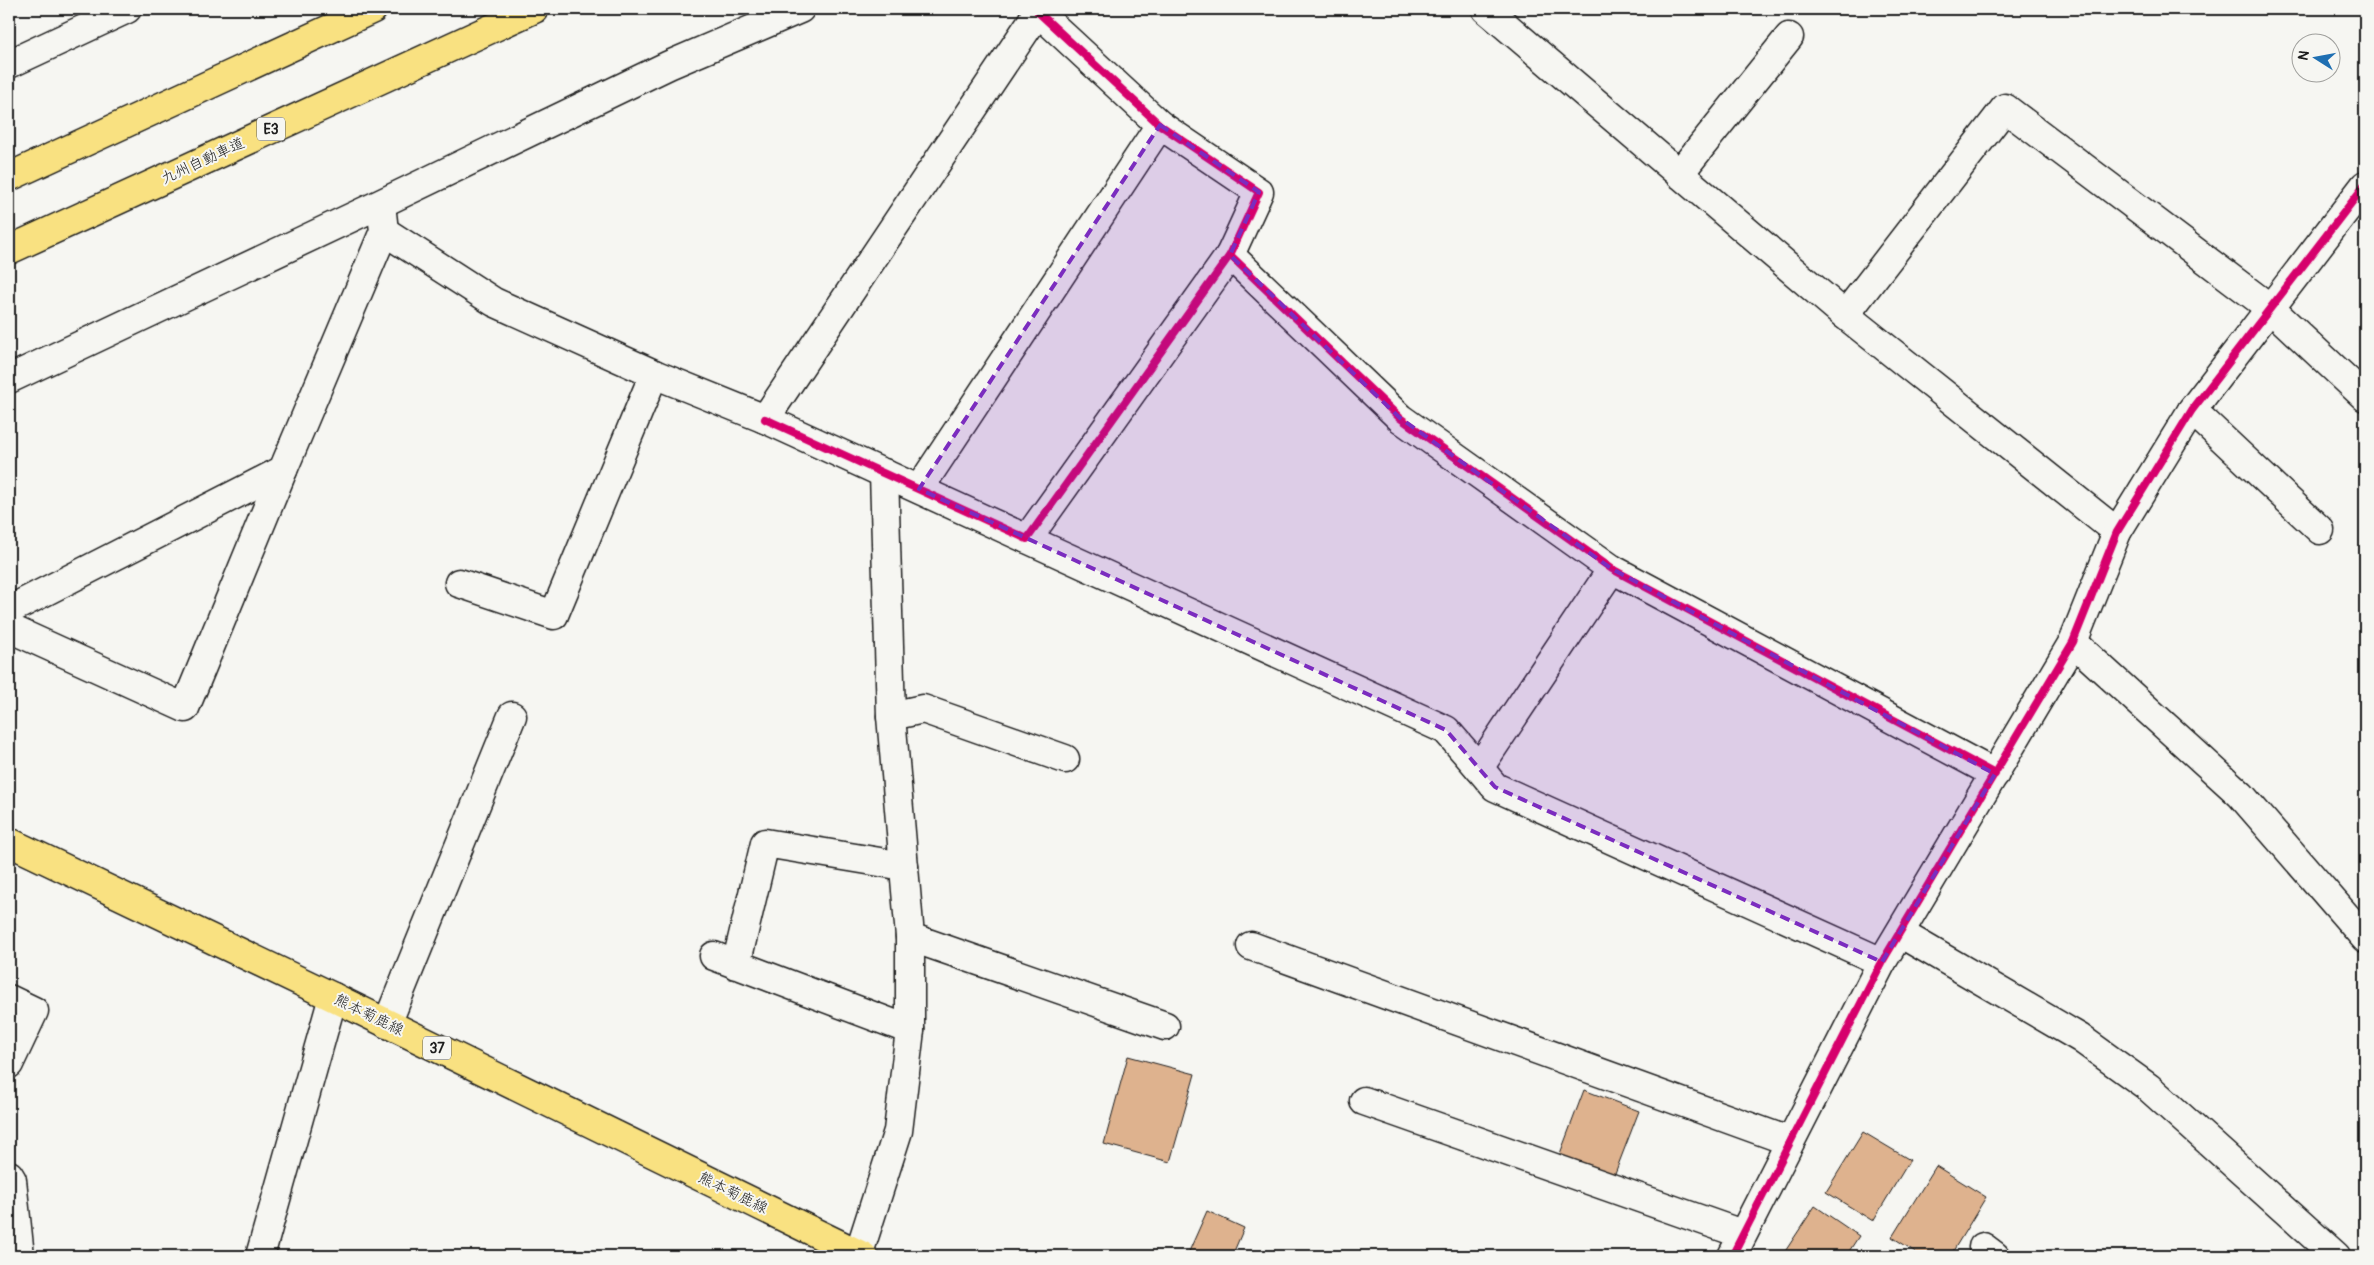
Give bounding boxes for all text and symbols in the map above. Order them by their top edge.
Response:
north arrow [2292,32,2342,82]
text: N [2294,49,2313,62]
road number: E3 [257,118,285,140]
street label: 九州自動車道 [158,133,248,189]
street label: 熊本菊鹿線 [331,990,407,1040]
road number: 37 [423,1036,451,1060]
street label: 熊本菊鹿線 [695,1168,771,1218]

